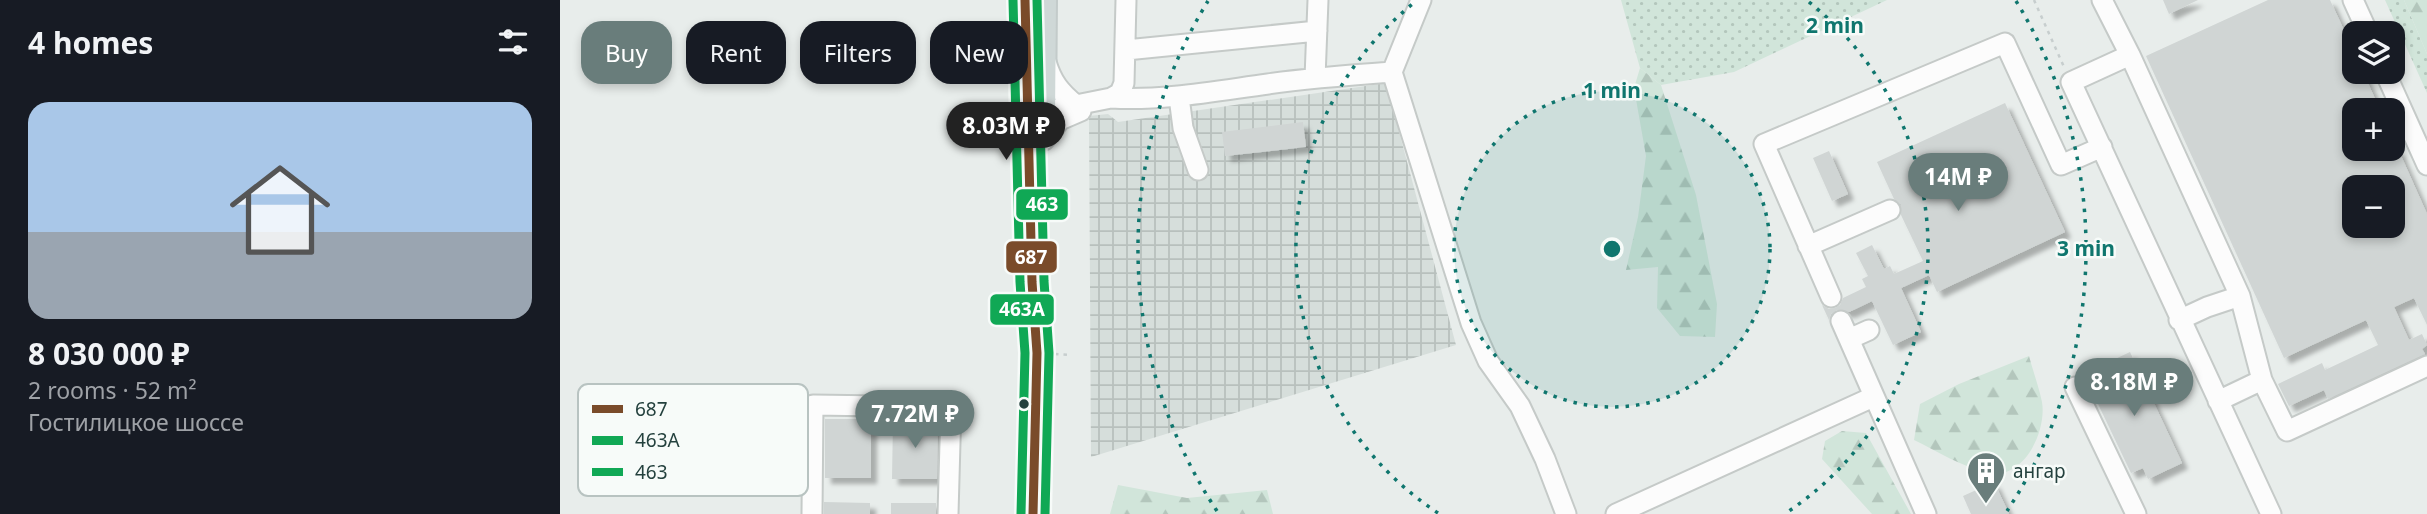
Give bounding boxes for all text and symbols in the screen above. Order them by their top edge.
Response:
text: 2 min [1806,11,1864,39]
chip: Buy [581,21,672,84]
chip: Rent [686,21,786,84]
chip: Filters [800,21,916,84]
chip: New [930,21,1028,84]
map controls [2342,21,2405,238]
button: layers [2342,21,2405,84]
text: 4 homes [28,22,153,63]
icon: filters [494,23,532,61]
text: 1 min [1583,76,1641,104]
button: + [2342,98,2405,161]
pin: 8.03M ₽ [941,102,1071,162]
text: 8.03M ₽ [962,109,1050,141]
icon: home [217,147,343,273]
pin: 14M ₽ [1909,154,2007,213]
text: 14M ₽ [1924,160,1992,192]
button: − [2342,175,2405,238]
line badge: 463 [1015,188,1069,221]
text: 463 [1026,191,1058,217]
text: 3 min [2057,234,2115,262]
centre of rings [1600,237,1624,261]
line badge: 687 [1005,240,1058,274]
text: 687 [1015,244,1047,270]
line badge: 463А [989,293,1055,326]
text: 463А [999,296,1046,322]
text: 8 030 000 ₽ [28,333,190,374]
pin: 8.18M ₽ [2069,358,2199,418]
text: 8.18M ₽ [2090,365,2178,397]
text: 2 rooms · 52 m² [28,374,197,406]
legend [578,384,808,496]
pin: 7.72M ₽ [850,391,980,450]
text: 687 [635,396,668,422]
text: 7.72M ₽ [871,397,959,429]
unlabelled marker [1017,397,1031,411]
text: Гостилицкое шоссе [28,406,244,438]
text: 463А [635,427,681,453]
building icon: ангар [1965,450,2007,505]
place label: ангар [2013,458,2066,484]
text: 463 [635,459,668,485]

